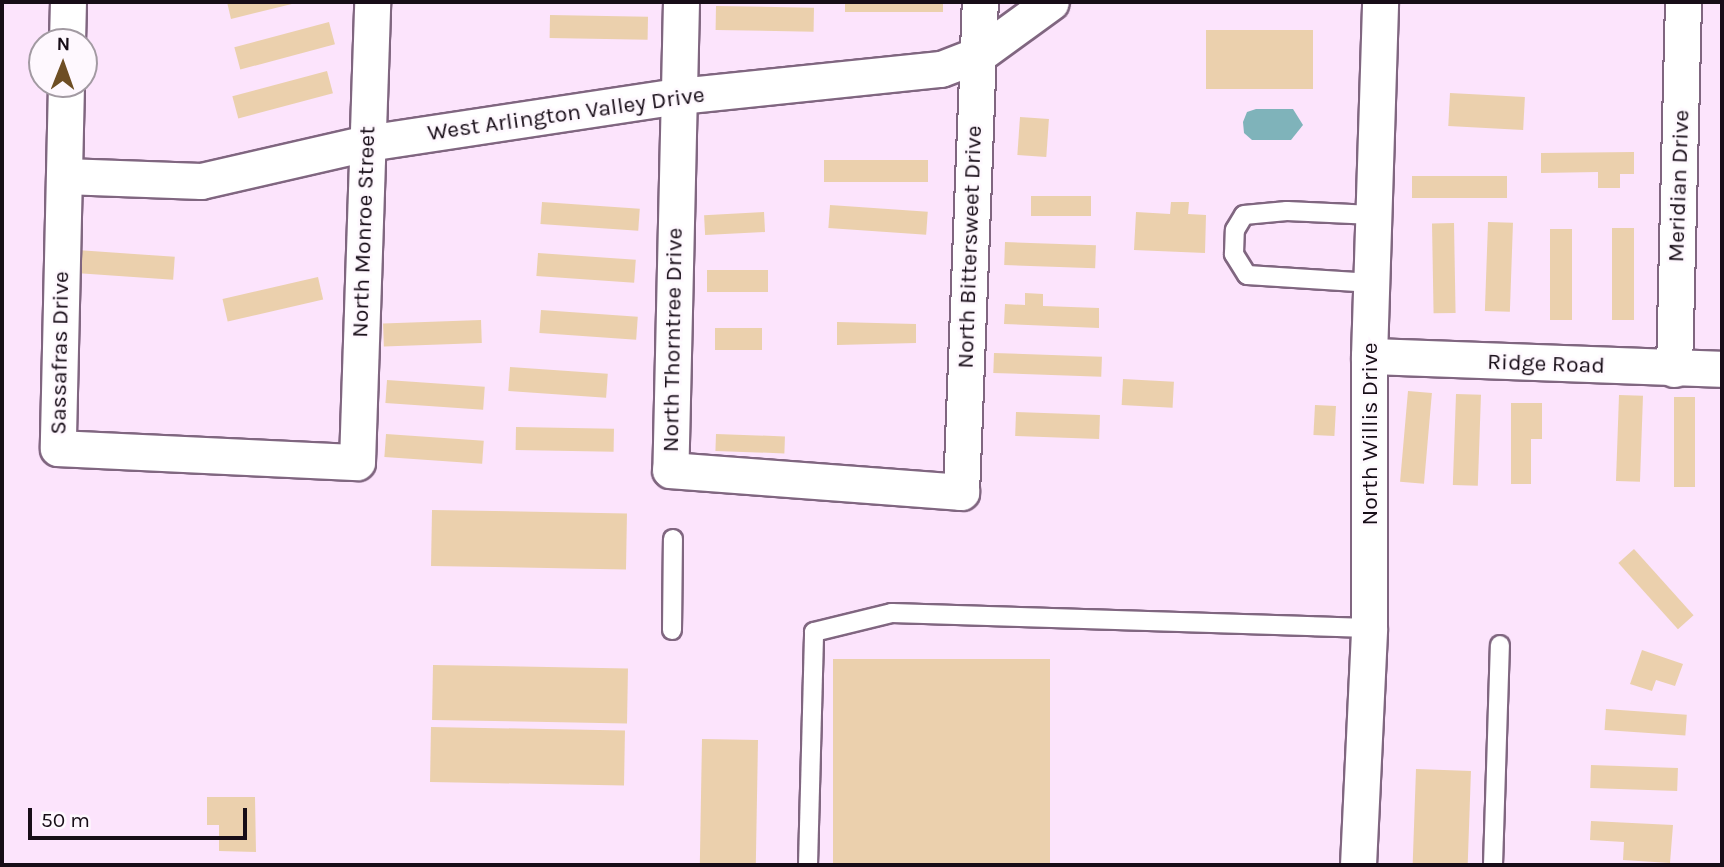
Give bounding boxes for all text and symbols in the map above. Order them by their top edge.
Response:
north arrow [28,28,98,98]
text: N [56,33,70,55]
street label: West Arlington Valley Drive [426,81,706,147]
street label: Meridian Drive [1663,109,1695,263]
street label: North Bittersweet Drive [952,125,988,369]
street label: North Monroe Street [347,126,381,338]
street label: North Thorntree Drive [657,228,689,452]
street label: Sassafras Drive [45,271,75,435]
street label: North Willis Drive [1356,342,1384,526]
street label: Ridge Road [1487,348,1605,380]
scale bar [32,794,250,838]
text: 50 m [41,808,90,832]

